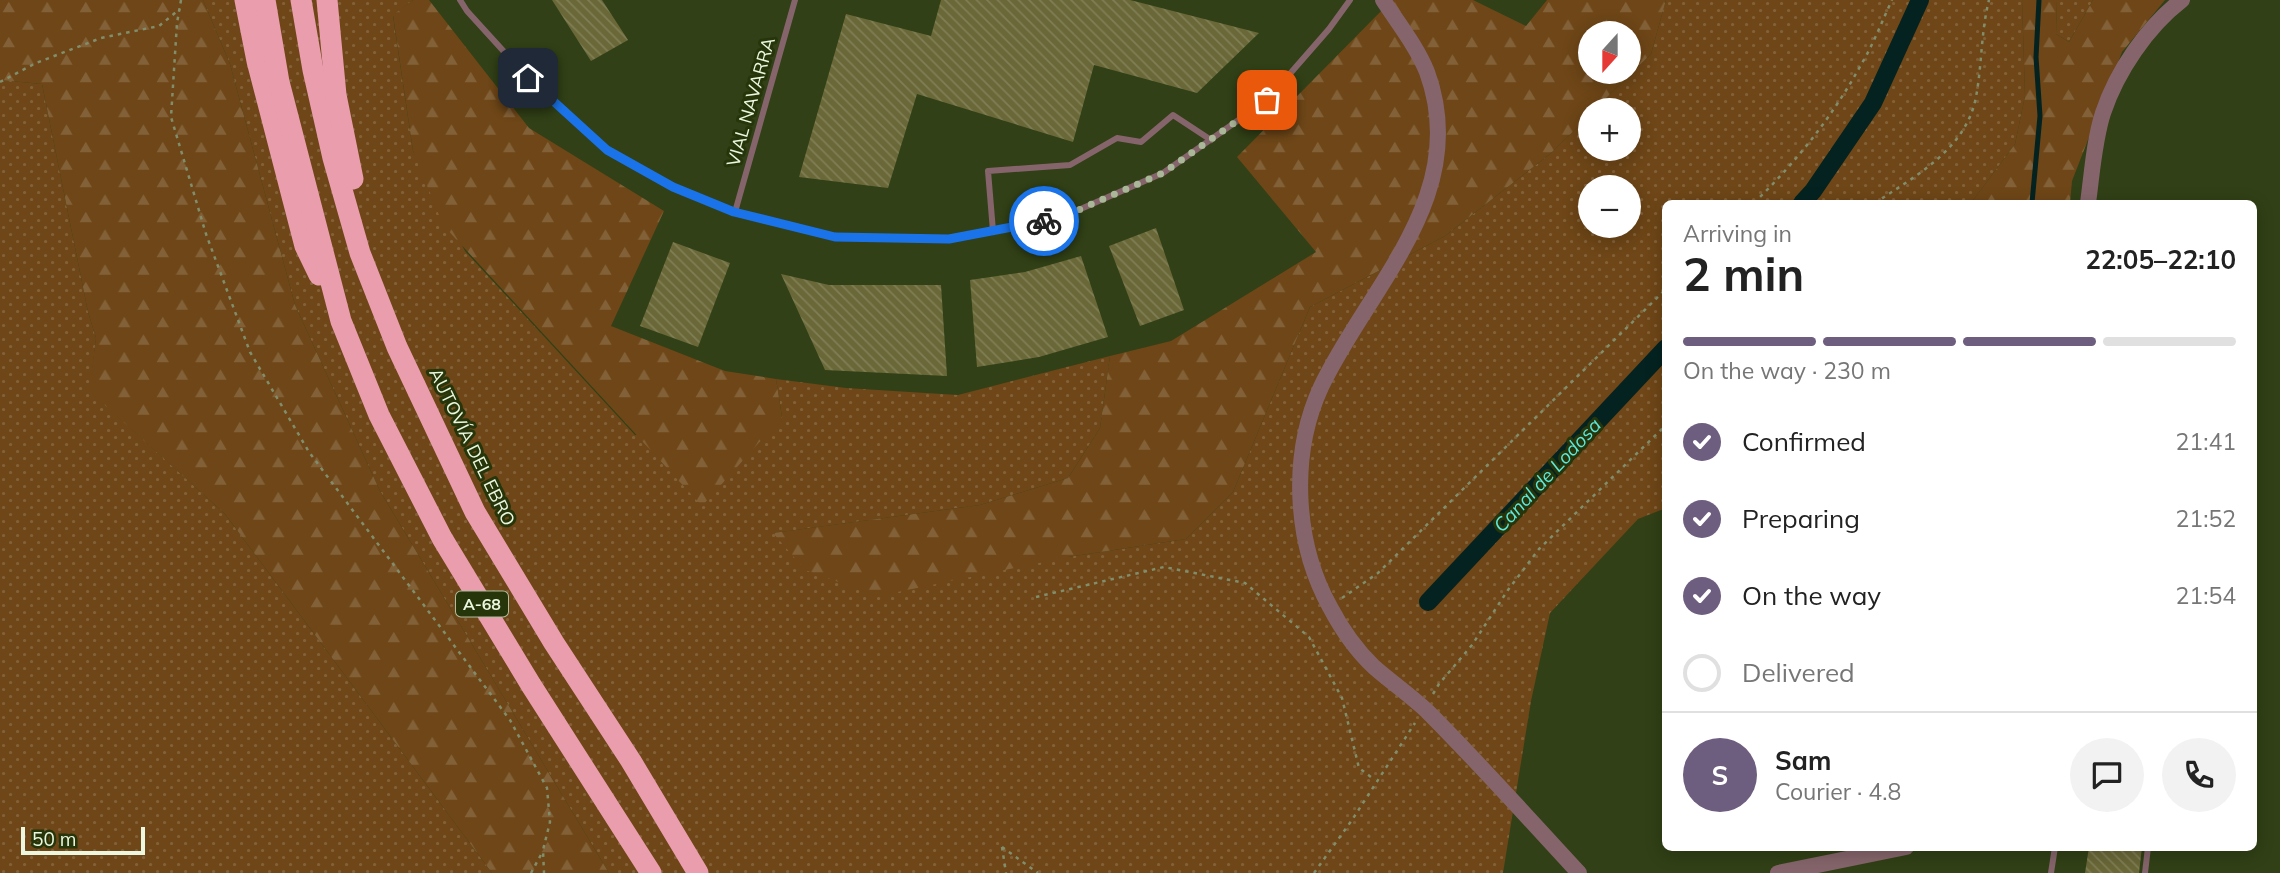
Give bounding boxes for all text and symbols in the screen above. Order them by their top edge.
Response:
north arrow [1578,21,1642,84]
map controls [1578,21,1641,238]
street label: VIAL NAVARRA [721,35,780,169]
pin [498,48,558,108]
icon: home [509,59,547,97]
pin [1237,70,1297,130]
icon: bag [1248,81,1286,119]
button: + [1578,98,1641,161]
button: − [1578,175,1641,238]
courier [1009,186,1079,256]
icon: bike [1025,202,1063,240]
text: Arriving in [1683,219,1792,248]
text: 22:05–22:10 [2085,243,2236,276]
text: 2 min [1683,245,1804,303]
text: On the way · 230 m [1683,356,1891,385]
street label: AUTOVÍA DEL EBRO [424,364,521,529]
water label: Canal de Lodosa [1488,413,1606,537]
icon: check [1683,423,1721,461]
text: Confirmed [1742,425,1866,458]
text: 21:41 [2176,427,2236,456]
icon: check [1683,500,1721,538]
text: Preparing [1742,502,1860,535]
text: 21:52 [2176,504,2236,533]
icon: check [1683,577,1721,615]
text: On the way [1742,579,1881,612]
text: 21:54 [2176,581,2236,610]
road number: A-68 [456,592,508,617]
text: Delivered [1742,656,1855,689]
button: chat [2070,738,2144,812]
button: phone [2162,738,2236,812]
text: Sam [1775,744,1831,777]
text: S [1712,759,1728,792]
text: Courier · 4.8 [1775,777,1901,806]
scale bar [21,824,145,856]
text: 50 m [32,827,76,851]

